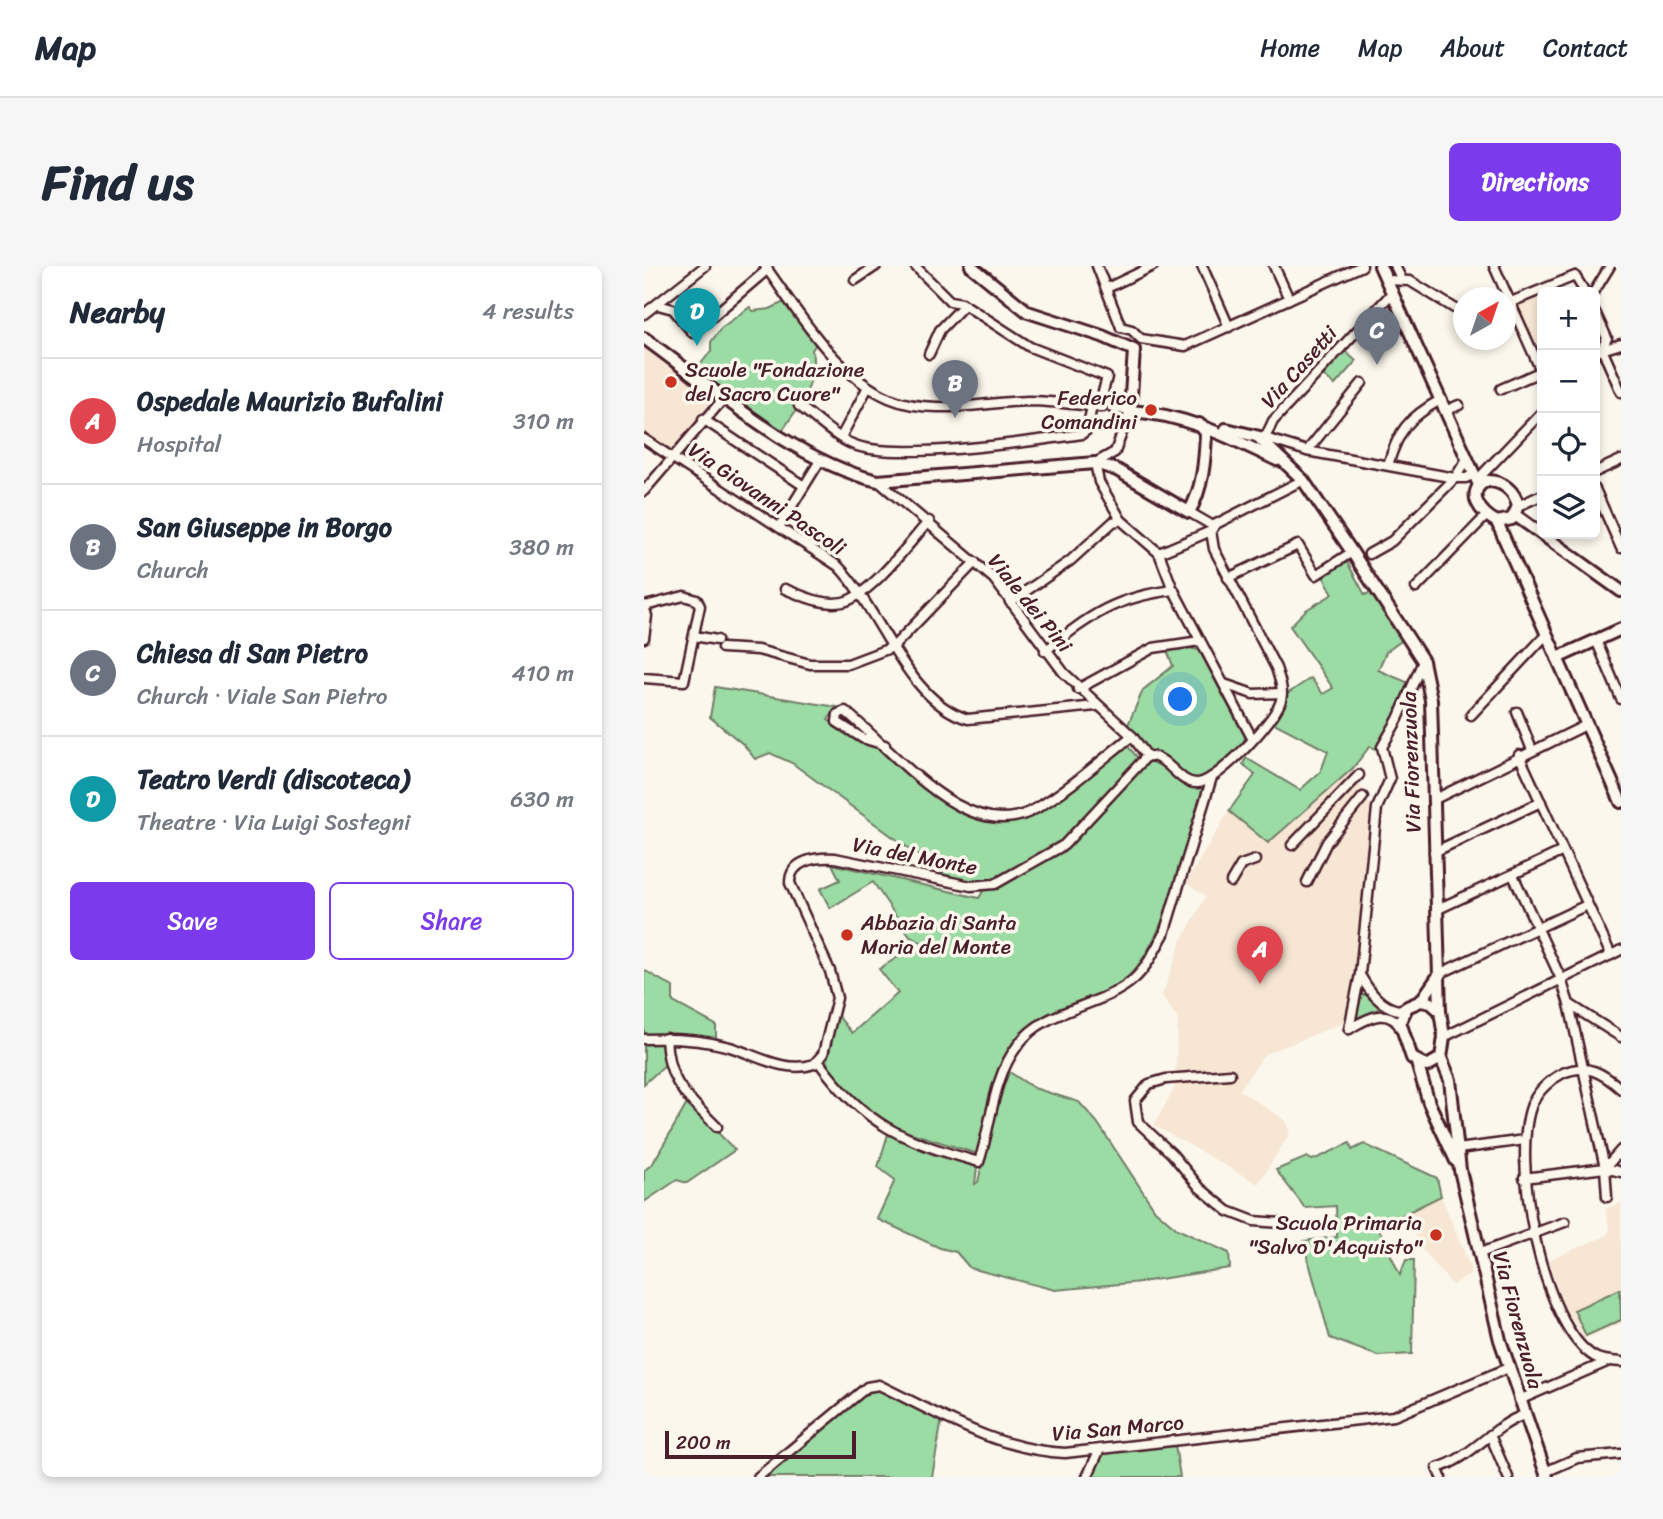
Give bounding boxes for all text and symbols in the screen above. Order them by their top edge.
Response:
text: Map [35,19,96,77]
text: Home [1260,27,1320,69]
text: Map [1358,27,1402,69]
text: About [1440,27,1505,69]
text: Contact [1543,27,1628,69]
text: Find us [42,139,194,226]
button: Directions [1449,143,1621,221]
text: Nearby [70,285,165,339]
north arrow [1453,287,1516,350]
map controls [1537,287,1600,539]
button: + [1537,287,1600,350]
pin: D [674,288,720,346]
text: 4 results [482,291,574,332]
pin: C [1354,307,1400,365]
street label: Via Casetti [1251,316,1348,417]
button: − [1537,350,1600,413]
place label: Scuole "Fondazione del Sacro Cuore" [685,351,865,413]
pin: B [932,360,978,418]
marker: Scuole "Fondazione del Sacro Cuore" [663,374,679,390]
text: Ospedale Maurizio Bufalini [137,378,443,424]
place label: Federico Comandini [1041,379,1138,441]
text: A [85,401,101,442]
text: 310 m [513,401,574,442]
marker: Federico Comandini [1143,402,1159,418]
button: locate [1537,413,1600,476]
text: Hospital [137,424,221,465]
street label: Via Giovanni Pascoli [680,432,855,567]
button: layers [1537,476,1600,539]
text: San Giuseppe in Borgo [137,504,392,550]
text: B [86,527,100,568]
text: 380 m [509,527,574,568]
street label: Viale dei Pini [978,545,1083,662]
text: Church [137,550,209,591]
text: Chiesa di San Pietro [137,630,368,676]
text: C [86,653,100,694]
text: 410 m [512,653,574,694]
text: Church · Viale San Pietro [137,676,387,717]
your location [1163,682,1197,716]
street label: Via Fiorenzuola [1390,690,1432,833]
text: Teatro Verdi (discoteca) [137,756,409,802]
text: D [86,779,100,820]
text: 630 m [510,779,574,820]
text: Theatre · Via Luigi Sostegni [137,802,410,843]
street label: Via del Monte [849,825,981,887]
button: Save [70,882,315,960]
button: Share [329,882,574,960]
place label: Abbazia di Santa Maria del Monte [860,904,1017,966]
pin: A [1237,926,1283,984]
marker: Abbazia di Santa Maria del Monte [839,927,855,943]
place label: Scuola Primaria "Salvo D'Acquisto" [1249,1204,1423,1266]
marker: Scuola Primaria "Salvo D'Acquisto" [1428,1227,1444,1243]
street label: Via Fiorenzuola [1481,1247,1555,1394]
street label: Via San Marco [1051,1403,1186,1453]
text: 200 m [676,1426,731,1459]
scale bar [665,1428,856,1460]

